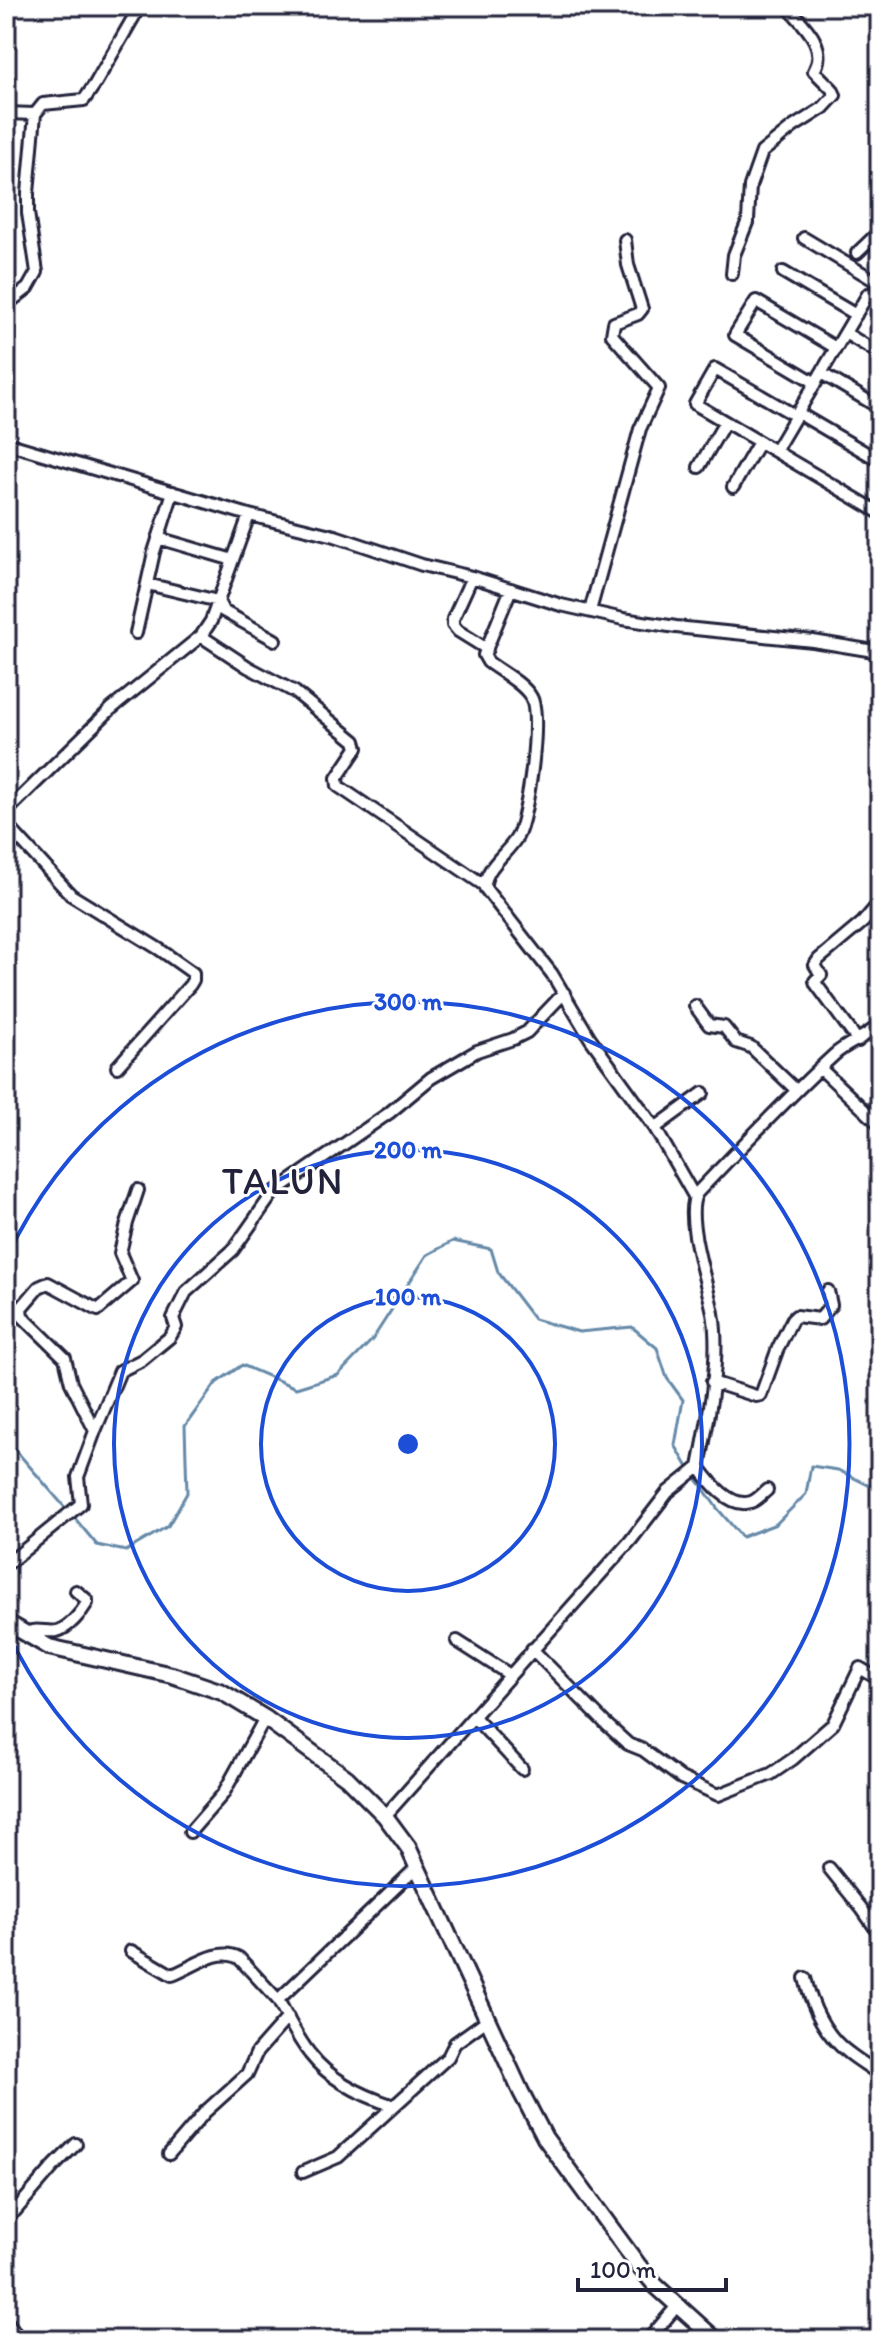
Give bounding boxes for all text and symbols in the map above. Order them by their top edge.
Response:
text: 300 m [374,987,443,1016]
text: 200 m [374,1135,443,1164]
district label: TALUN [222,1158,344,1204]
text: 100 m [375,1282,442,1311]
centre of rings [394,1430,422,1458]
scale bar [578,2242,726,2292]
text: 100 m [590,2255,656,2284]

